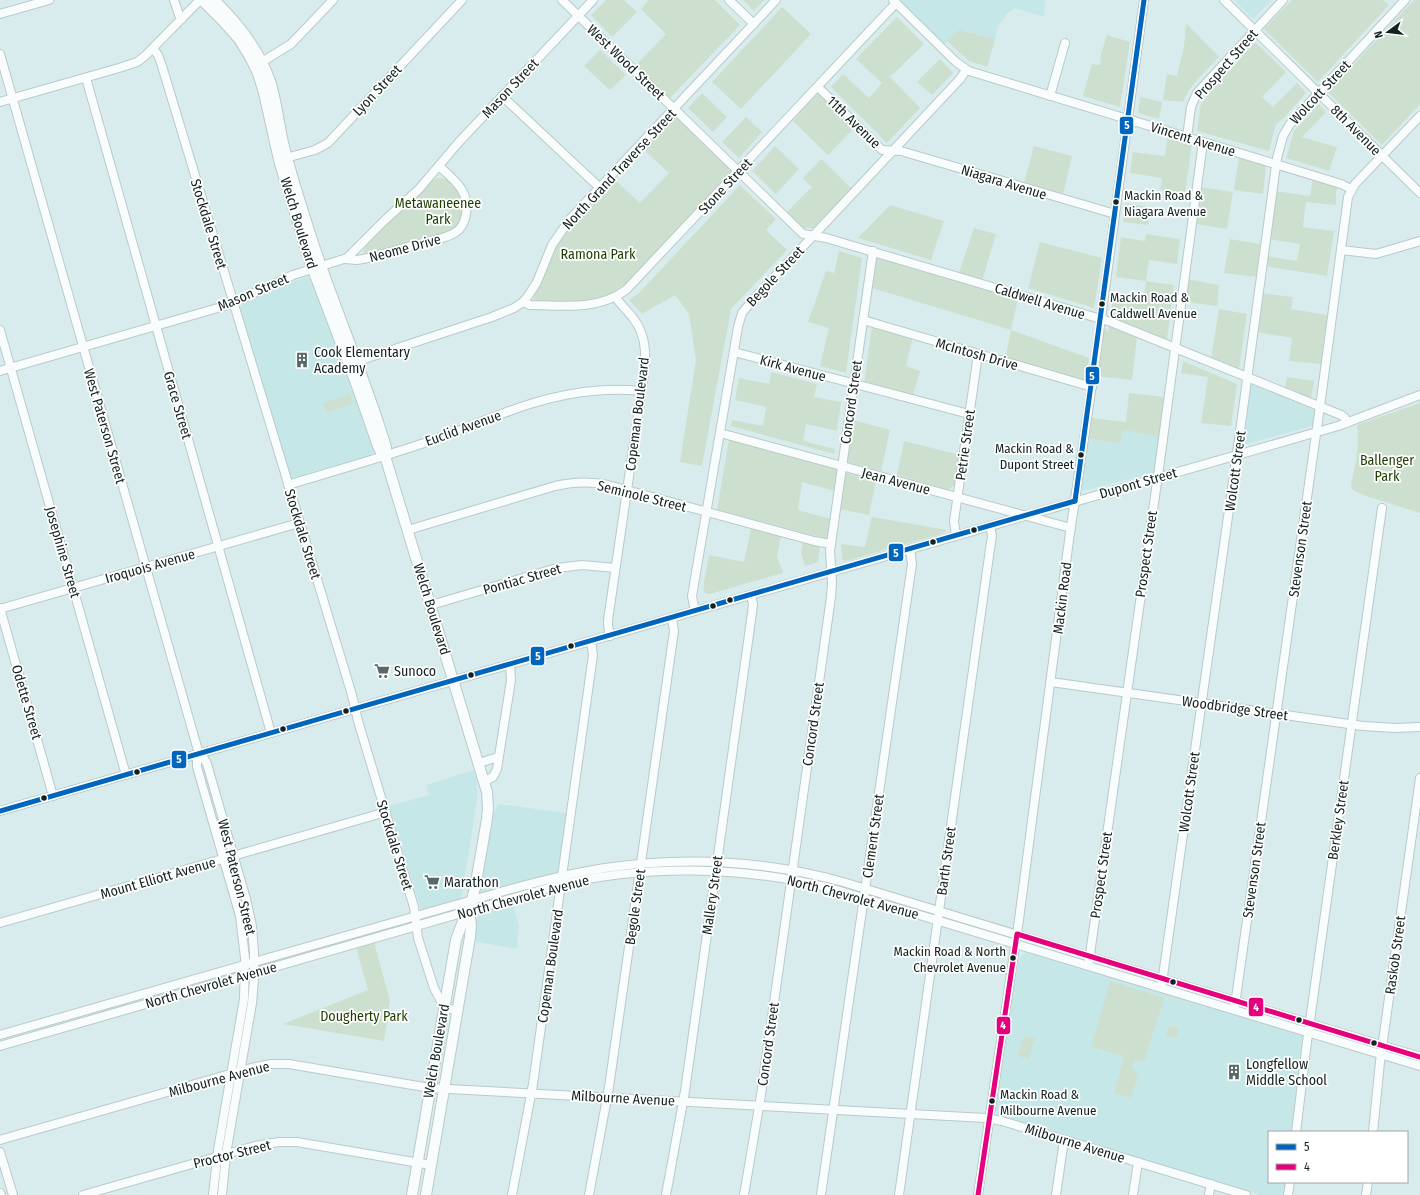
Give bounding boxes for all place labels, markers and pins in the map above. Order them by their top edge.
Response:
place label: Mackin Road & Niagara Avenue [1124,188,1206,219]
marker: Mackin Road & Niagara Avenue [1111,197,1121,207]
place label: Mackin Road & Caldwell Avenue [1110,290,1197,321]
marker: Mackin Road & Caldwell Avenue [1097,299,1107,309]
place label: Cook Elementary Academy [314,344,411,377]
building icon: Cook Elementary Academy [293,351,311,369]
place label: Mackin Road & Dupont Street [995,441,1075,472]
marker: Mackin Road & Dupont Street [1076,450,1086,460]
unlabelled marker [969,525,979,535]
unlabelled marker [928,537,938,547]
unlabelled marker [725,595,735,605]
unlabelled marker [708,601,718,611]
unlabelled marker [566,641,576,651]
supermarket icon: Sunoco [373,662,391,680]
place label: Sunoco [394,663,436,680]
unlabelled marker [466,670,476,680]
unlabelled marker [341,706,351,716]
unlabelled marker [278,724,288,734]
unlabelled marker [132,767,142,777]
unlabelled marker [39,793,49,803]
supermarket icon: Marathon [423,873,441,891]
place label: Marathon [444,874,499,891]
place label: Mackin Road & North Chevrolet Avenue [894,944,1006,975]
marker: Mackin Road & North Chevrolet Avenue [1008,953,1018,963]
unlabelled marker [1168,977,1178,987]
unlabelled marker [1294,1015,1304,1025]
unlabelled marker [1369,1038,1379,1048]
place label: Longfellow Middle School [1246,1056,1327,1089]
building icon: Longfellow Middle School [1225,1063,1243,1081]
place label: Mackin Road & Milbourne Avenue [1000,1087,1096,1118]
marker: Mackin Road & Milbourne Avenue [987,1096,997,1106]

